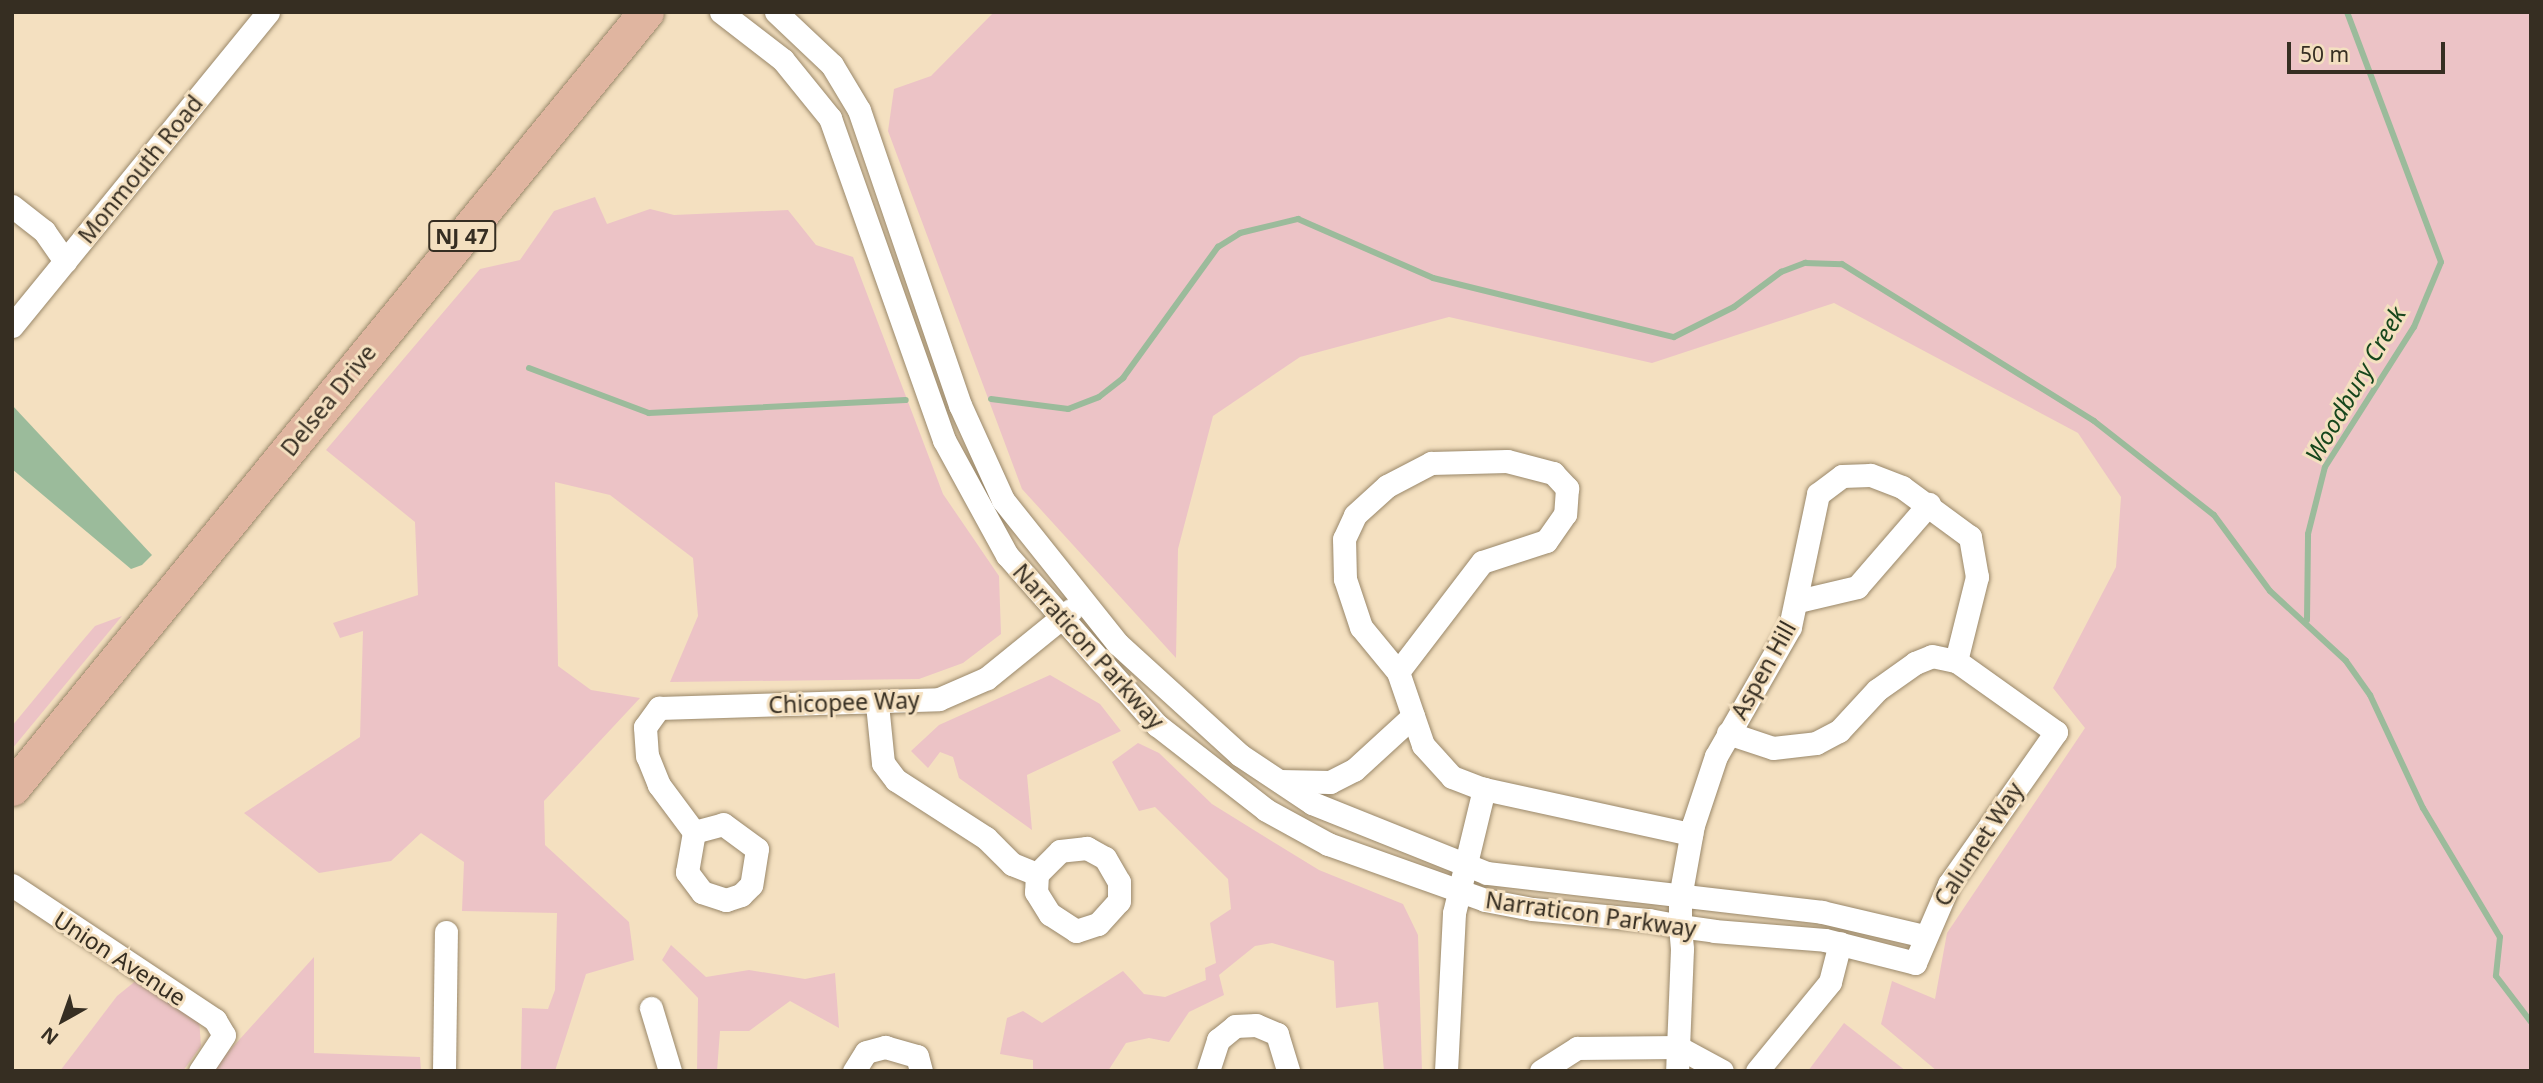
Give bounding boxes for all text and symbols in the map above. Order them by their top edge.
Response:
scale bar [2291,28,2448,72]
text: 50 m [2300,40,2349,68]
street label: Monmouth Road [72,89,208,249]
road number: NJ 47 [427,218,497,254]
water label: Woodbury Creek [2299,301,2411,467]
street label: Delsea Drive [275,339,381,461]
street label: Narraticon Parkway [1008,558,1170,734]
street label: Aspen Hill [1725,616,1801,724]
street label: Chicopee Way [768,686,920,718]
street label: Calumet Way [1928,777,2028,911]
street label: Narraticon Parkway [1484,886,1698,942]
street label: Union Avenue [49,905,191,1011]
north arrow [28,985,98,1055]
text: N [35,1021,64,1051]

